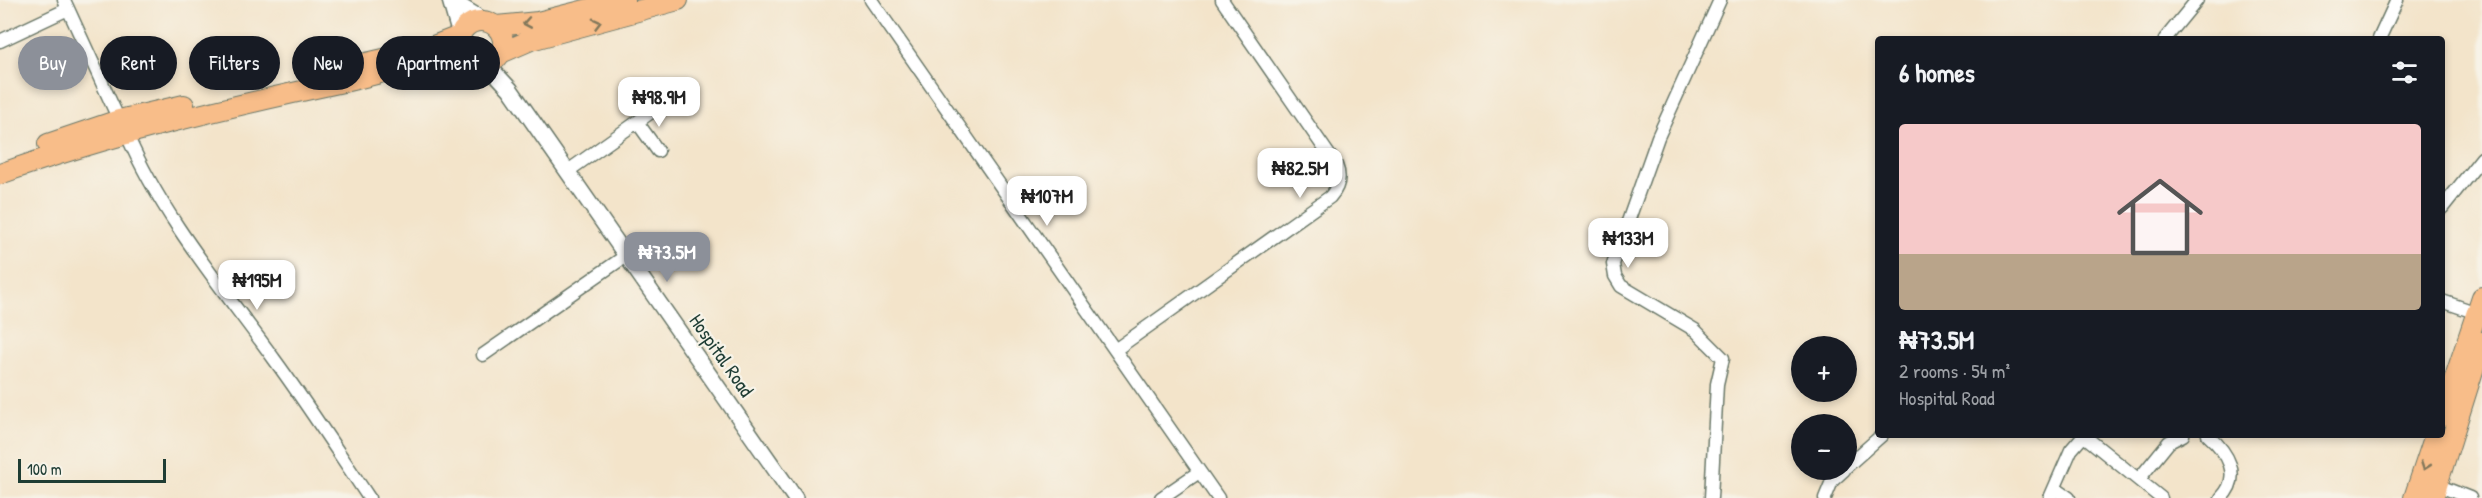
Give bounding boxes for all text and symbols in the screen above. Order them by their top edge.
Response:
one-way arrow [523,17,532,29]
one-way arrow [591,18,601,31]
chip: Buy [18,36,88,90]
chip: Rent [100,36,177,90]
chip: Filters [189,36,280,90]
chip: New [292,36,364,90]
chip: Apartment [376,36,500,90]
text: 6 homes [1899,55,1975,90]
icon: filters [2388,56,2421,89]
pin: ₦98.9M [610,77,708,128]
text: ₦98.9M [632,83,686,110]
pin: ₦82.5M [1251,148,1349,199]
text: ₦82.5M [1271,154,1329,181]
icon: home [2106,163,2214,271]
pin: ₦107M [1005,176,1089,227]
text: ₦107M [1021,182,1073,209]
pin: ₦133M [1586,218,1670,269]
text: ₦133M [1602,224,1654,251]
pin: ₦73.5M [618,232,716,283]
text: ₦73.5M [638,238,696,265]
pin: ₦195M [215,260,299,311]
text: ₦195M [232,266,282,293]
street label: Hospital Road [684,308,761,402]
text: ₦73.5M [1899,322,1974,357]
map controls [1791,336,1857,480]
button: + [1791,336,1857,402]
text: 2 rooms · 54 m² [1899,357,2010,384]
text: Hospital Road [1899,384,1995,411]
button: − [1791,414,1857,480]
scale bar [18,456,166,484]
text: 100 m [27,458,62,480]
one-way arrow [2419,461,2432,471]

